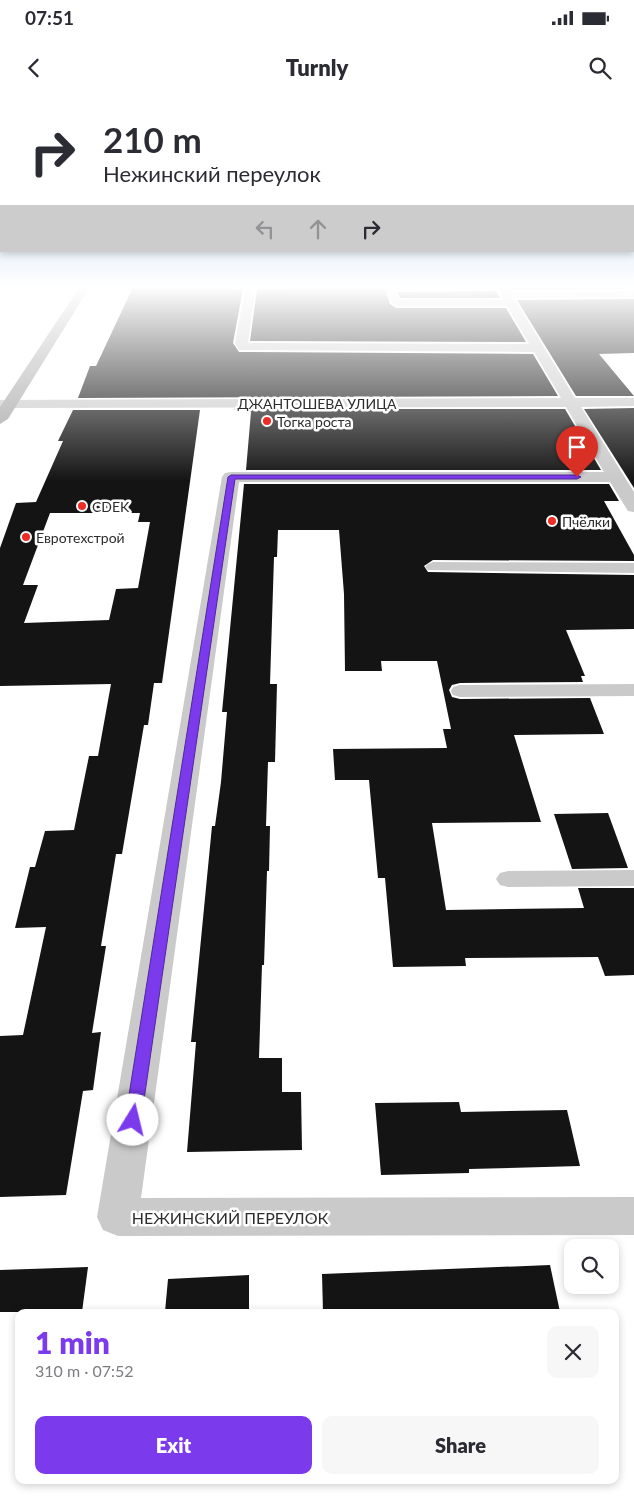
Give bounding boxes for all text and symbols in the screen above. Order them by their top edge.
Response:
text: 07:51 [25,6,74,29]
icon: back [20,54,48,82]
text: Turnly [286,54,348,81]
icon: search [586,54,614,82]
text: 210 m [103,118,202,160]
icon: right [20,120,85,185]
text: Нежинский переулок [103,160,321,187]
icon: left [251,215,279,243]
icon: ahead [304,215,332,243]
icon: right [357,215,385,243]
street label: ДЖАНТОШЕВА УЛИЦА [238,395,397,412]
place label: Тогка роста [277,413,352,430]
marker: Тогка роста [261,415,273,427]
pin [556,426,598,477]
icon: arrive [563,433,591,461]
place label: CDEK [92,498,130,515]
marker: CDEK [76,500,88,512]
place label: Пчёлки [562,513,610,530]
marker: Пчёлки [546,515,558,527]
place label: Евротехстрой [36,529,125,546]
marker: Евротехстрой [20,531,32,543]
position arrow [106,1093,158,1145]
street label: НЕЖИНСКИЙ ПЕРЕУЛОК [132,1208,329,1227]
map controls [564,1239,619,1294]
button: search [564,1239,619,1294]
text: 1 min [35,1324,110,1360]
button: close [547,1326,599,1378]
text: 310 m · 07:52 [35,1361,134,1380]
button: Exit [35,1416,312,1474]
button: Share [322,1416,599,1474]

